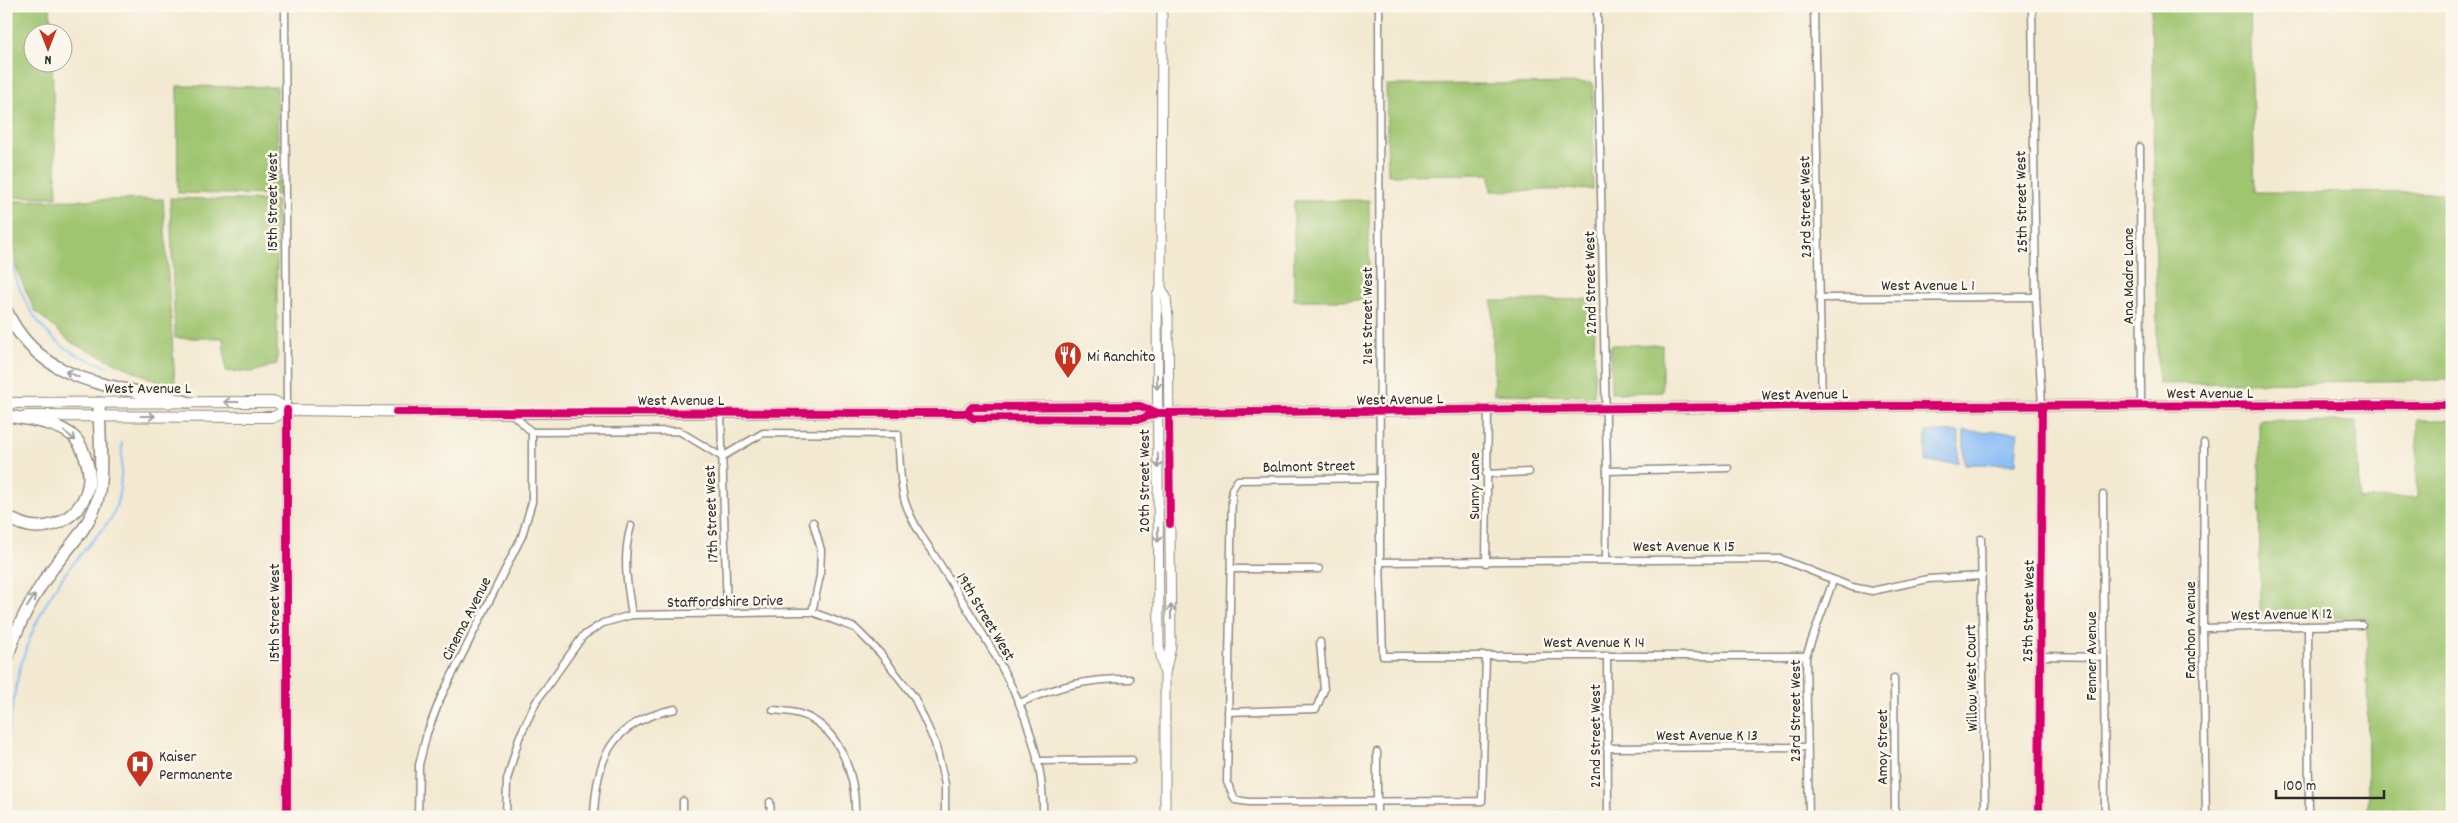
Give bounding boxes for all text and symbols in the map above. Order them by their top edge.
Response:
north arrow [22,22,72,72]
text: N [44,49,51,69]
street label: 25th Street West [2010,150,2035,254]
street label: 15th Street West [262,152,285,252]
street label: 23rd Street West [1794,155,1819,258]
street label: Ana Madre Lane [2118,228,2141,324]
street label: 22nd Street West [1579,231,1604,335]
street label: 21st Street West [1357,267,1380,365]
street label: West Avenue L 1 [1881,275,1975,298]
restaurant icon: Mi Ranchito [1053,340,1083,379]
place label: Mi Ranchito [1087,346,1155,369]
one-way arrow [65,369,80,379]
one-way arrow [1152,373,1162,389]
street label: West Avenue L [105,378,192,401]
street label: West Avenue L [1762,383,1849,408]
street label: West Avenue L [2167,383,2254,406]
street label: West Avenue L [1357,388,1444,413]
street label: West Avenue L [638,390,725,413]
one-way arrow [224,397,240,407]
one-way arrow [140,411,156,421]
street label: 20th Street West [1134,429,1157,533]
one-way arrow [64,431,77,442]
one-way arrow [1153,452,1163,469]
street label: Sunny Lane [1464,452,1487,520]
street label: Balmont Street [1262,455,1356,480]
street label: 17th Street West [699,464,726,563]
one-way arrow [1154,527,1163,543]
street label: West Avenue K 15 [1633,536,1735,559]
street label: 25th Street West [2017,559,2042,663]
street label: 15th Street West [264,563,287,663]
street label: 19th Street West [949,569,1020,666]
street label: Cinema Avenue [436,573,498,665]
street label: Fanchon Avenue [2180,581,2203,679]
street label: Staffordshire Drive [667,590,783,615]
one-way arrow [26,595,36,609]
street label: West Avenue K 12 [2231,603,2333,628]
one-way arrow [1166,604,1176,620]
street label: Fenner Avenue [2081,611,2104,701]
street label: Willow West Court [1960,624,1985,732]
street label: West Avenue K 14 [1543,632,1645,655]
street label: 23rd Street West [1785,660,1808,762]
street label: 22nd Street West [1585,684,1608,788]
street label: Amoy Street [1872,709,1895,785]
street label: West Avenue K 13 [1656,725,1758,748]
place label: Kaiser Permanente [159,746,233,787]
hospital icon: Kaiser Permanente [125,749,155,788]
scale bar [2276,768,2383,800]
text: 100 m [2283,776,2316,798]

